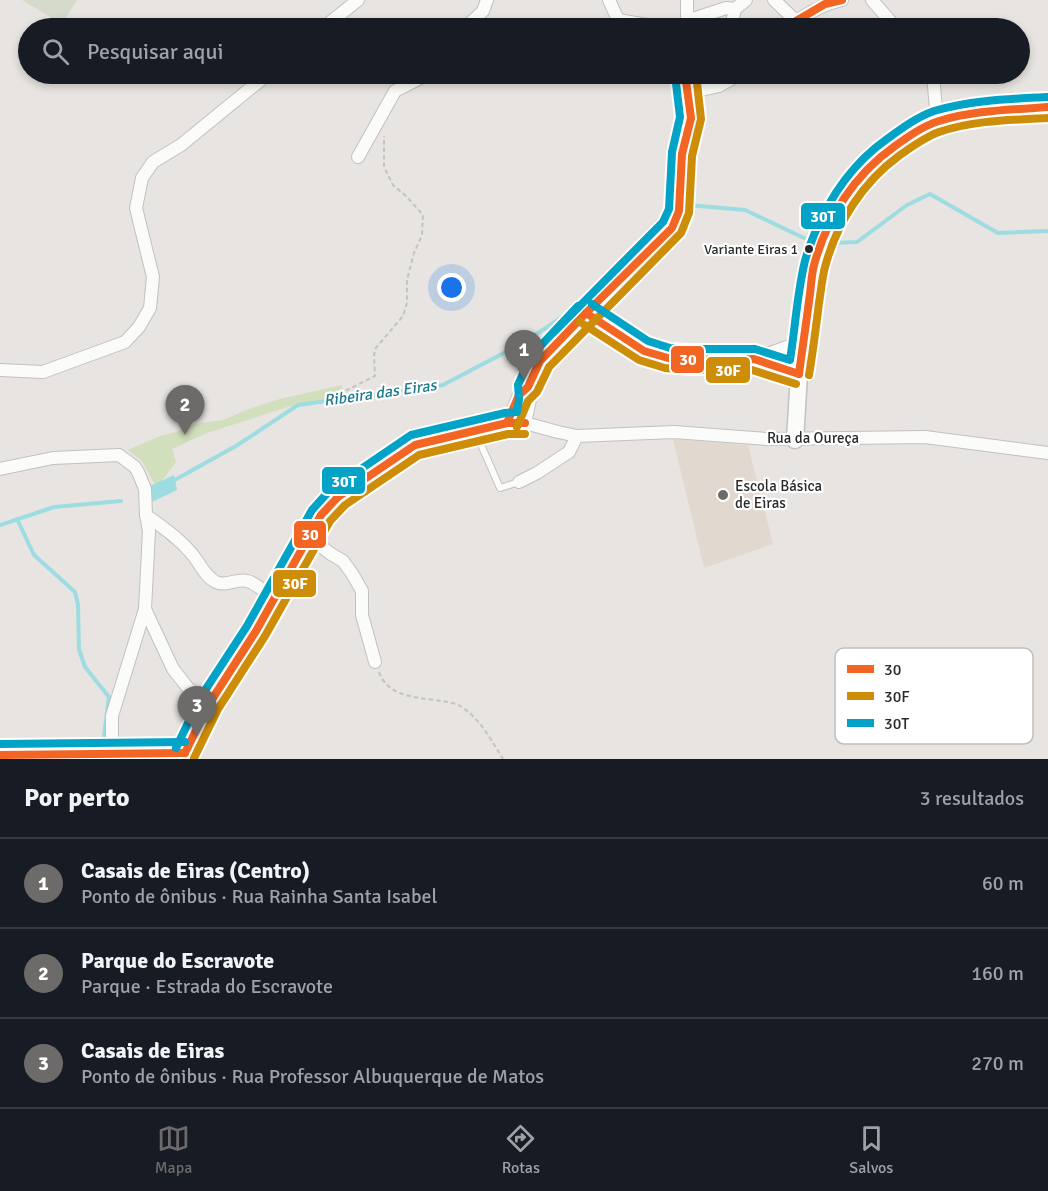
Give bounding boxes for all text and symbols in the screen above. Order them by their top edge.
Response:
search box [18,18,1030,84]
icon: search [39,35,72,68]
text: Pesquisar aqui [87,38,223,65]
line badge: 30T [800,202,846,230]
text: 30T [810,207,837,227]
place label: Variante Eiras 1 [704,241,798,258]
marker: Variante Eiras 1 [803,243,815,255]
your location [437,273,466,302]
pin: 1 [504,330,544,380]
line badge: 30 [670,345,705,374]
text: 30 [679,350,697,370]
line badge: 30F [705,356,751,384]
text: 30F [715,361,741,381]
water label: Ribeira das Eiras [322,375,440,411]
pin: 2 [166,386,204,435]
street label: Rua da Oureça [767,429,859,447]
line badge: 30T [321,466,366,495]
text: 30T [331,472,358,492]
place label: Escola Básica de Eiras [735,477,822,512]
marker: Escola Básica de Eiras [716,488,730,502]
line badge: 30 [293,520,327,549]
text: 30 [301,525,319,545]
line badge: 30F [272,569,317,598]
text: 30F [282,574,308,594]
legend [835,648,1033,744]
text: 30 [884,660,901,680]
pin: 3 [178,686,216,736]
text: 30F [884,687,910,707]
text: 30T [884,714,909,734]
text: Por perto [24,782,130,814]
text: 3 resultados [920,786,1024,811]
text: Casais de Eiras (Centro) [81,857,310,884]
text: 1 [38,871,49,896]
text: 60 m [982,871,1024,896]
text: Ponto de ônibus · Rua Rainha Santa Isabel [81,884,437,909]
text: Parque do Escravote [81,947,274,974]
text: 2 [38,961,49,986]
text: 160 m [971,961,1024,986]
text: Parque · Estrada do Escravote [81,974,333,999]
text: Casais de Eiras [81,1037,224,1064]
text: 3 [38,1051,49,1076]
text: 270 m [971,1051,1024,1076]
text: Ponto de ônibus · Rua Professor Albuquerque de Matos [81,1064,544,1089]
tab: Mapa [155,1122,192,1178]
tab: Rotas [502,1122,540,1178]
tab: Salvos [849,1122,893,1178]

